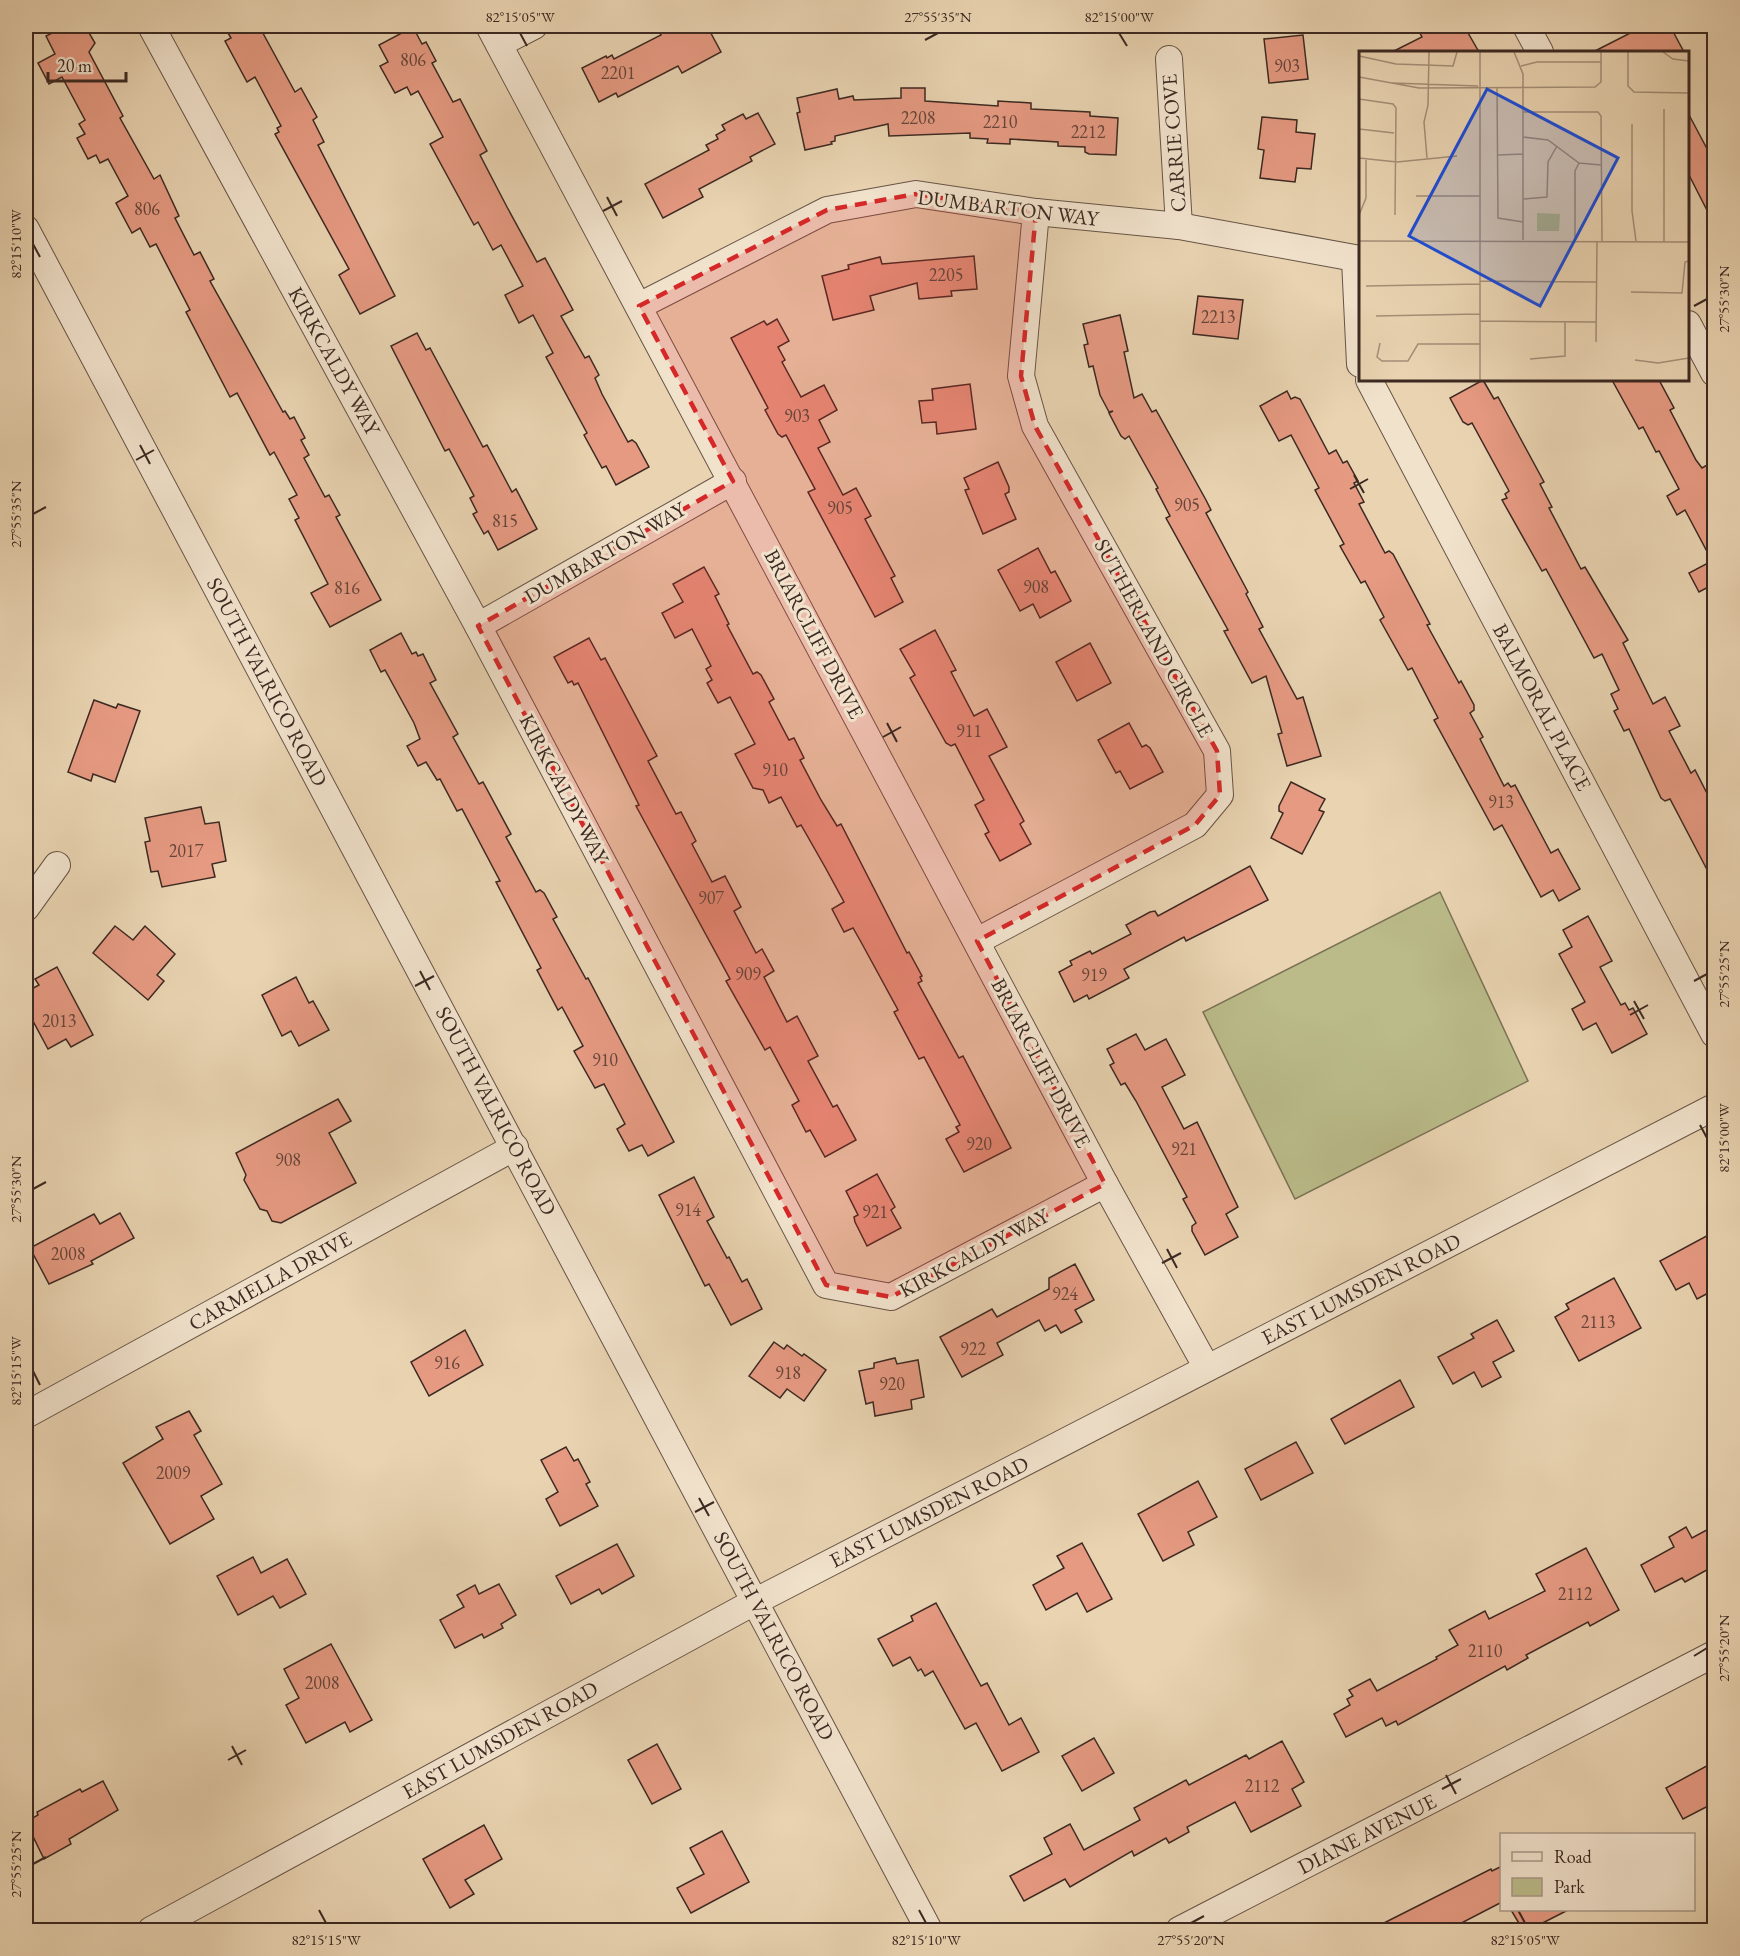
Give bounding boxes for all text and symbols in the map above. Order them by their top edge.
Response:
text: 82°15'05"W [485,7,555,26]
text: 27°55'35"N [904,7,972,26]
text: 82°15'00"W [1084,7,1154,26]
scale bar [48,45,126,83]
house number: 806 [400,48,426,71]
inset map [1359,51,1689,381]
text: 20 m [57,54,92,77]
house number: 903 [1274,54,1300,77]
house number: 2201 [601,61,635,84]
street label: CARRIE COVE [1155,73,1192,213]
house number: 2208 [901,106,935,129]
house number: 2210 [983,110,1018,133]
house number: 2212 [1071,120,1106,143]
street label: DUMBARTON WAY [916,183,1102,232]
house number: 806 [134,197,160,220]
text: 82°15'10"W [6,209,25,279]
house number: 2205 [929,263,963,286]
text: 27°55'30"N [1714,265,1733,333]
street label: KIRKCALDY WAY [282,282,387,441]
house number: 2213 [1201,305,1235,328]
house number: 903 [784,404,810,427]
text: 27°55'35"N [6,480,25,548]
house number: 905 [1174,493,1200,516]
street label: DUMBARTON WAY [519,494,692,610]
house number: 905 [827,496,853,519]
house number: 815 [492,509,518,532]
street label: SUTHERLAND CIRCLE [1089,534,1220,742]
street label: BRIARCLIFF DRIVE [758,544,871,723]
street label: SOUTH VALRICO ROAD [201,573,334,791]
house number: 908 [1023,575,1049,598]
house number: 816 [334,576,360,599]
street label: BALMORAL PLACE [1487,619,1598,795]
street label: KIRKCALDY WAY [514,709,616,870]
house number: 911 [956,719,982,742]
house number: 910 [762,758,788,781]
house number: 913 [1488,790,1514,813]
house number: 2017 [169,839,204,862]
house number: 907 [698,886,724,909]
text: 27°55'25"N [1714,940,1733,1008]
house number: 909 [735,962,761,985]
house number: 919 [1081,963,1107,986]
street label: BRIARCLIFF DRIVE [985,973,1098,1152]
street label: SOUTH VALRICO ROAD [430,1002,563,1220]
house number: 2013 [42,1009,76,1032]
house number: 910 [592,1048,618,1071]
text: 82°15'00"W [1714,1103,1733,1173]
house number: 920 [966,1132,992,1155]
house number: 921 [1171,1137,1197,1160]
house number: 908 [275,1148,301,1171]
text: 27°55'30"N [6,1155,25,1223]
house number: 914 [675,1198,701,1221]
house number: 921 [862,1200,888,1223]
street label: KIRKCALDY WAY [894,1201,1055,1303]
street label: CARMELLA DRIVE [183,1224,356,1337]
street label: EAST LUMSDEN ROAD [1257,1226,1465,1351]
house number: 2008 [51,1242,85,1265]
house number: 924 [1052,1282,1078,1305]
house number: 2113 [1581,1310,1615,1333]
text: 82°15'15"W [6,1336,25,1406]
house number: 922 [960,1337,986,1360]
house number: 916 [434,1351,460,1374]
house number: 918 [775,1361,801,1384]
house number: 920 [879,1372,905,1395]
street label: EAST LUMSDEN ROAD [825,1449,1033,1574]
house number: 2009 [156,1461,191,1484]
street label: SOUTH VALRICO ROAD [708,1527,841,1745]
house number: 2112 [1558,1582,1593,1605]
text: 27°55'20"N [1714,1614,1733,1682]
house number: 2110 [1468,1639,1503,1662]
house number: 2008 [305,1671,339,1694]
street label: EAST LUMSDEN ROAD [397,1674,603,1805]
house number: 2112 [1245,1774,1280,1797]
street label: DIANE AVENUE [1293,1787,1441,1880]
text: 27°55'25"N [6,1830,25,1898]
legend [1500,1833,1695,1911]
text: Road [1554,1845,1593,1868]
text: Park [1554,1875,1585,1898]
text: 82°15'15"W [291,1930,361,1949]
text: 82°15'10"W [891,1930,961,1949]
text: 27°55'20"N [1157,1930,1225,1949]
text: 82°15'05"W [1490,1930,1560,1949]

